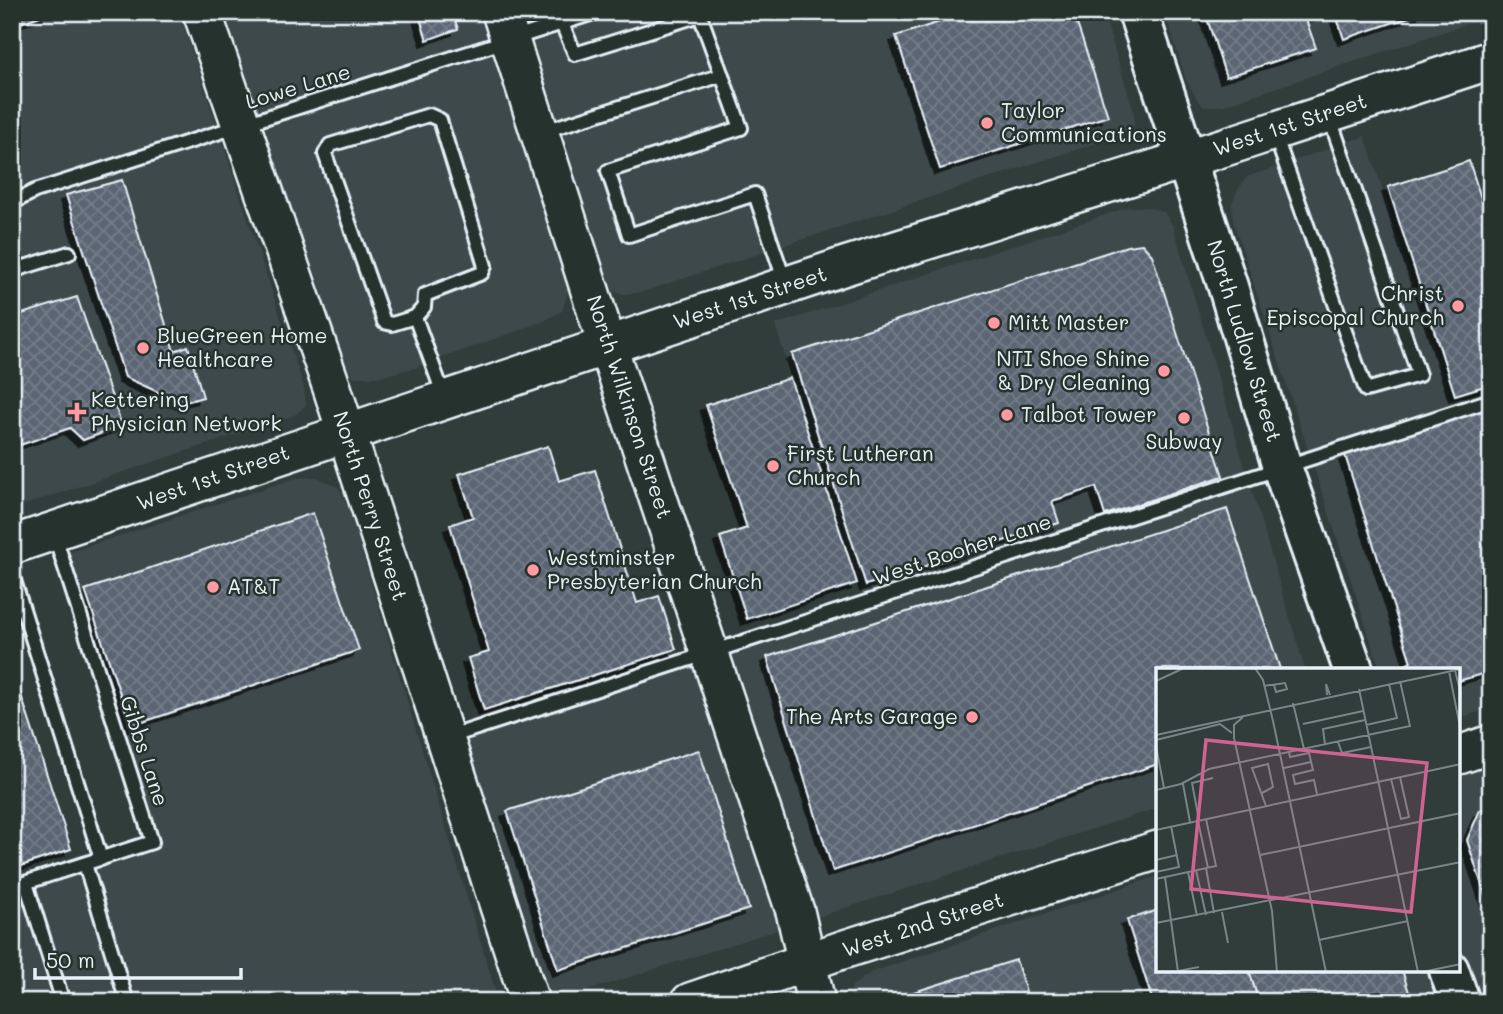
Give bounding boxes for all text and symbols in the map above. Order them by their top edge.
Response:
street label: Lowe Lane [242,57,353,114]
street label: West 1st Street [1209,86,1370,161]
place label: Taylor Communications [1001,96,1167,147]
marker: Taylor Communications [979,115,995,131]
street label: North Ludlow Street [1202,236,1289,445]
street label: West 1st Street [669,259,830,334]
place label: Christ Episcopal Church [1266,279,1444,330]
street label: North Wilkinson Street [582,291,679,522]
marker: Christ Episcopal Church [1450,298,1466,314]
place label: Mitt Master [1008,308,1129,335]
marker: Mitt Master [986,315,1002,331]
place label: BlueGreen Home Healthcare [157,321,327,372]
marker: BlueGreen Home Healthcare [135,340,151,356]
place label: NTI Shoe Shine & Dry Cleaning [996,344,1150,395]
marker: NTI Shoe Shine & Dry Cleaning [1156,363,1172,379]
place label: Kettering Physician Network [91,385,282,436]
place label: Talbot Tower [1021,400,1157,427]
marker: Kettering Physician Network [69,404,85,420]
street label: North Perry Street [328,407,415,604]
marker: Talbot Tower [999,407,1015,423]
marker: Subway [1176,410,1192,426]
place label: Subway [1145,427,1223,454]
street label: West 1st Street [132,438,293,515]
place label: First Lutheran Church [787,439,934,490]
marker: First Lutheran Church [765,458,781,474]
street label: West Booher Lane [869,507,1054,590]
place label: Westminster Presbyterian Church [547,543,762,594]
marker: Westminster Presbyterian Church [525,562,541,578]
place label: AT&T [227,572,280,599]
marker: AT&T [205,579,221,595]
inset map [1156,668,1461,972]
street label: Gibbs Lane [115,692,176,809]
place label: The Arts Garage [786,702,958,729]
marker: The Arts Garage [964,709,980,725]
street label: West 2nd Street [839,885,1007,962]
scale bar [35,937,242,981]
text: 50 m [46,946,95,973]

